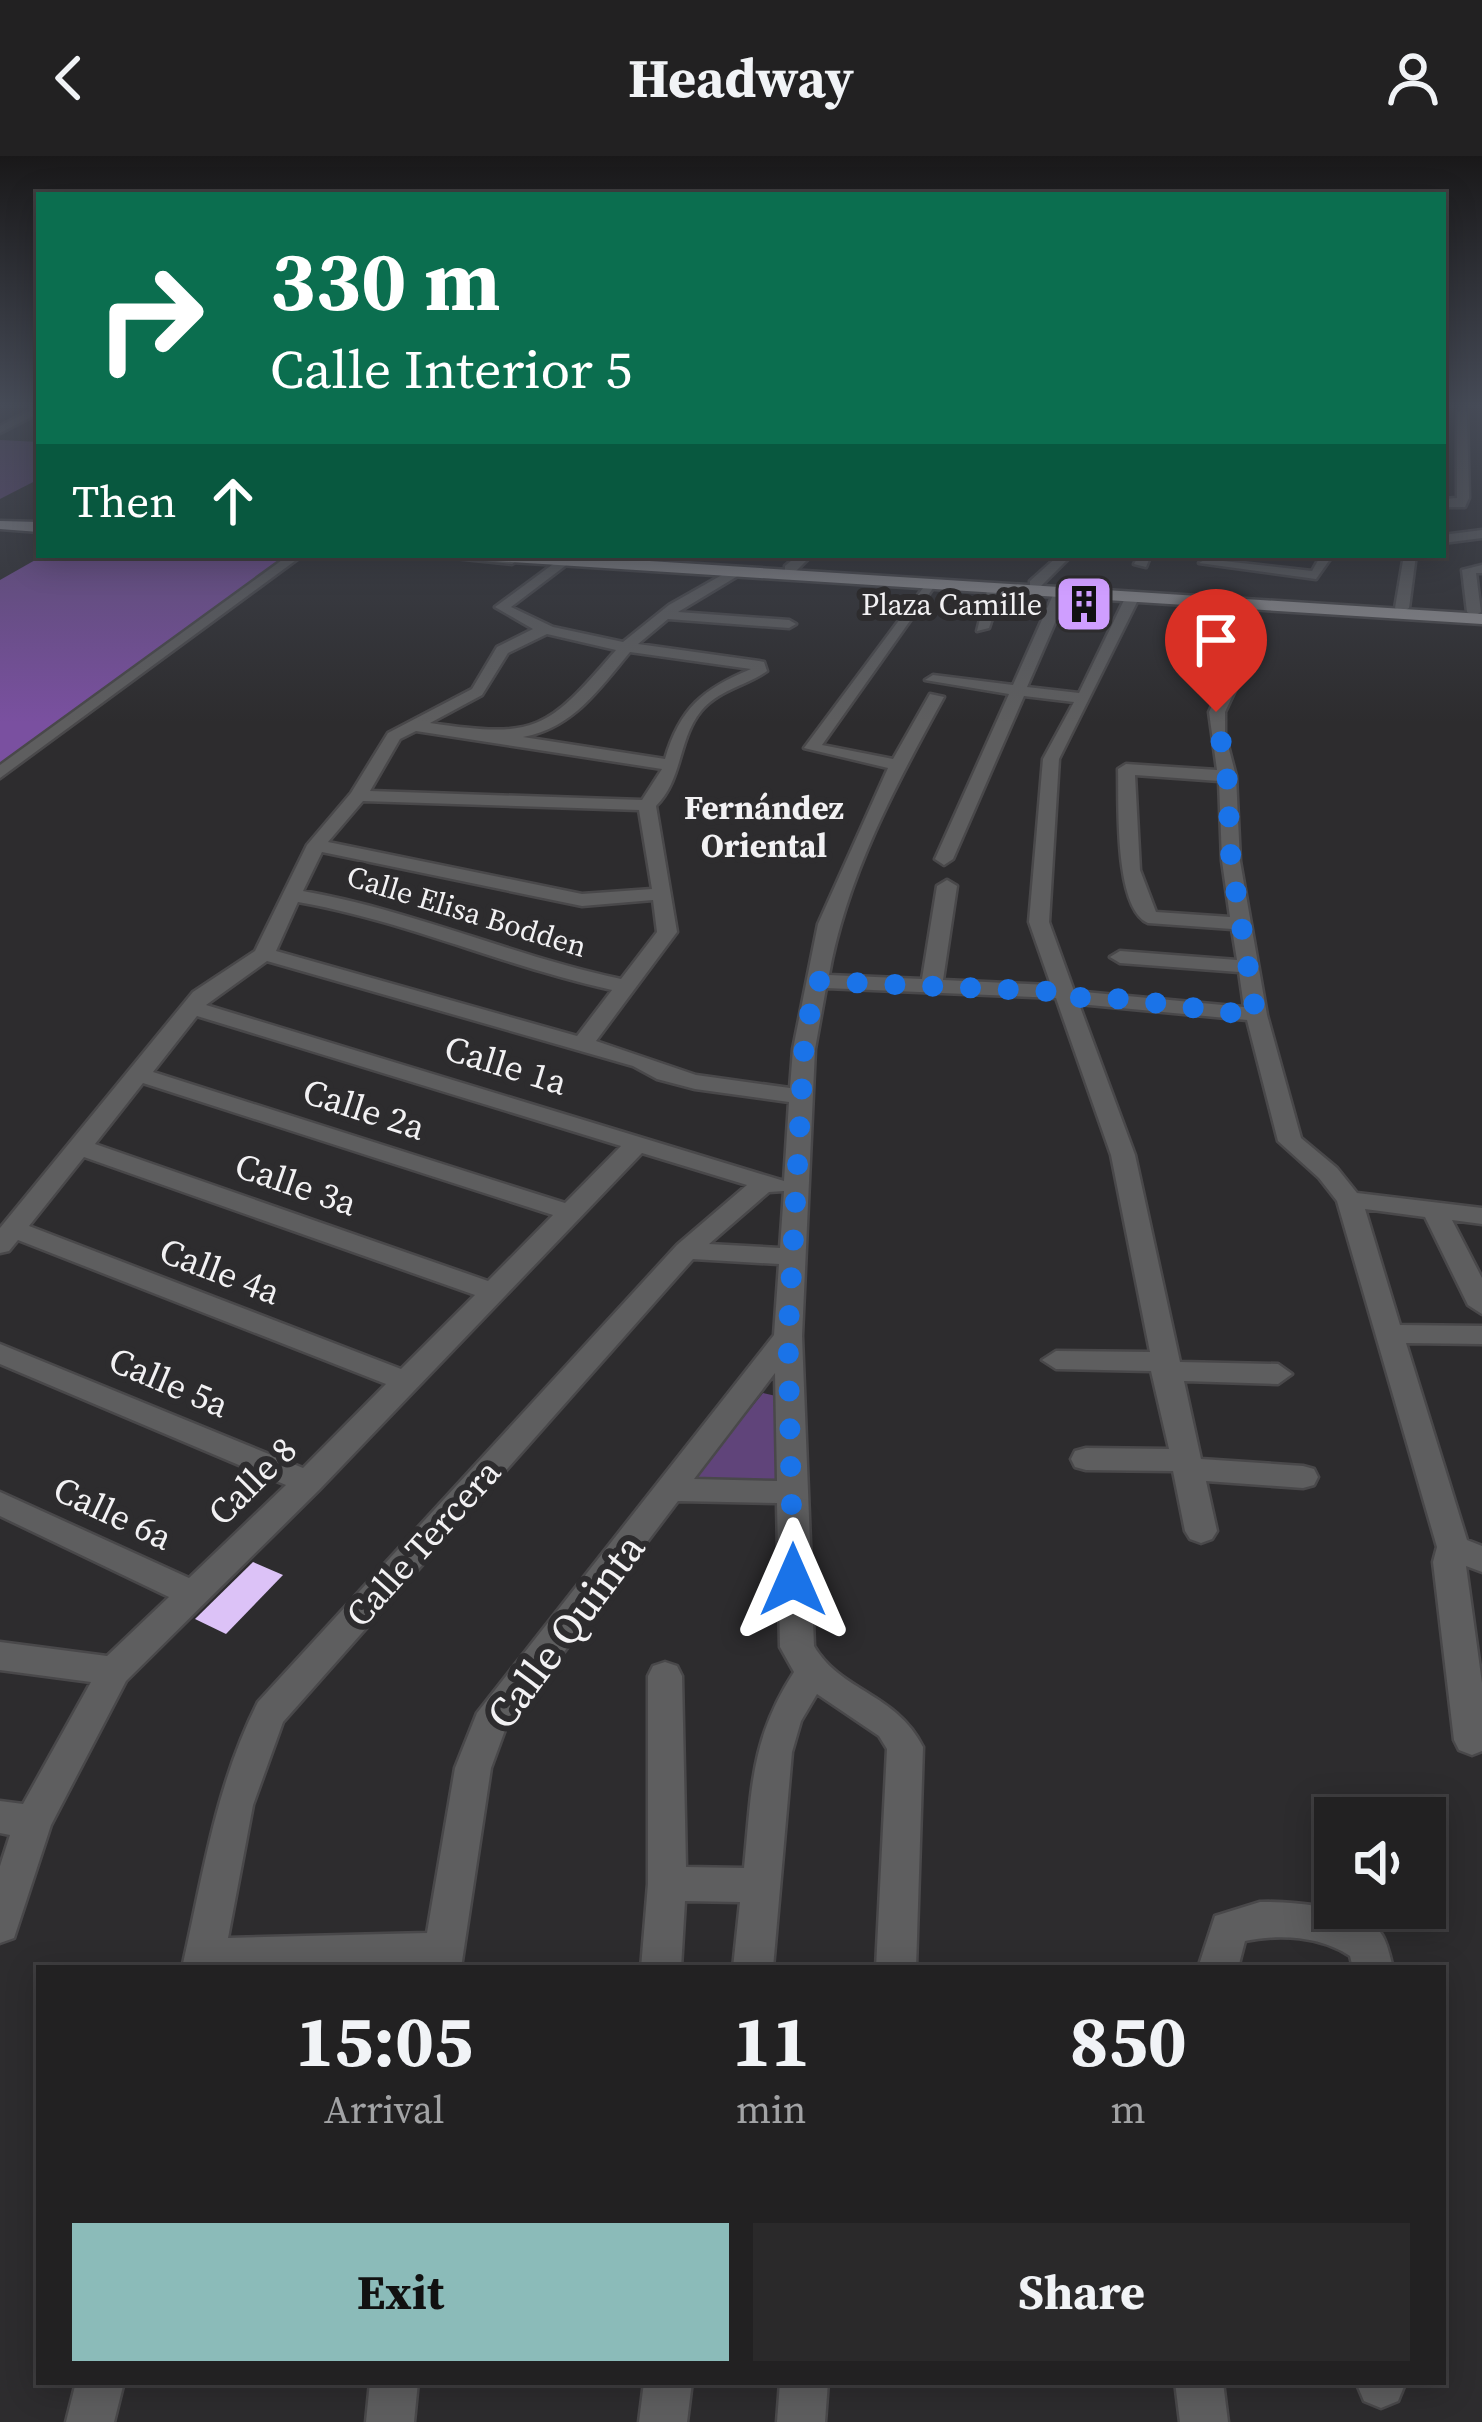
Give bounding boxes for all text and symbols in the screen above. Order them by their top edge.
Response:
text: Headway [628,41,854,115]
icon: back [36,45,102,111]
icon: person [1380,45,1446,111]
text: 330 m [270,223,501,338]
icon: right [72,240,228,396]
text: Calle Interior 5 [270,332,632,406]
icon: ahead [200,468,266,534]
text: Then [72,470,176,532]
building icon: Plaza Camille [1053,573,1115,635]
place label: Plaza Camille [861,584,1042,625]
pin [1165,589,1267,712]
icon: arrive [1183,607,1249,673]
district label: Fernández Oriental [684,785,844,868]
street label: Calle Elisa Bodden [342,855,592,967]
street label: Calle 1a [439,1023,574,1107]
street label: Calle 2a [297,1066,432,1152]
street label: Calle 3a [229,1140,364,1228]
street label: Calle 4a [153,1226,288,1317]
street label: Calle 5a [102,1335,237,1429]
street label: Calle 8 [197,1426,307,1536]
street label: Calle Tercera [335,1448,512,1637]
street label: Calle 6a [46,1464,181,1562]
position arrow [730,1517,856,1643]
street label: Calle Quinta [472,1521,658,1741]
map controls [1314,1797,1446,1929]
button: sound [1314,1797,1446,1929]
text: 15:05 [295,1991,473,2090]
text: 11 [732,1991,810,2090]
text: 850 [1070,1991,1187,2090]
text: Arrival [324,2083,444,2136]
text: min [736,2083,807,2136]
text: m [1111,2083,1146,2136]
button: Exit [72,2223,729,2361]
button: Share [753,2223,1410,2361]

